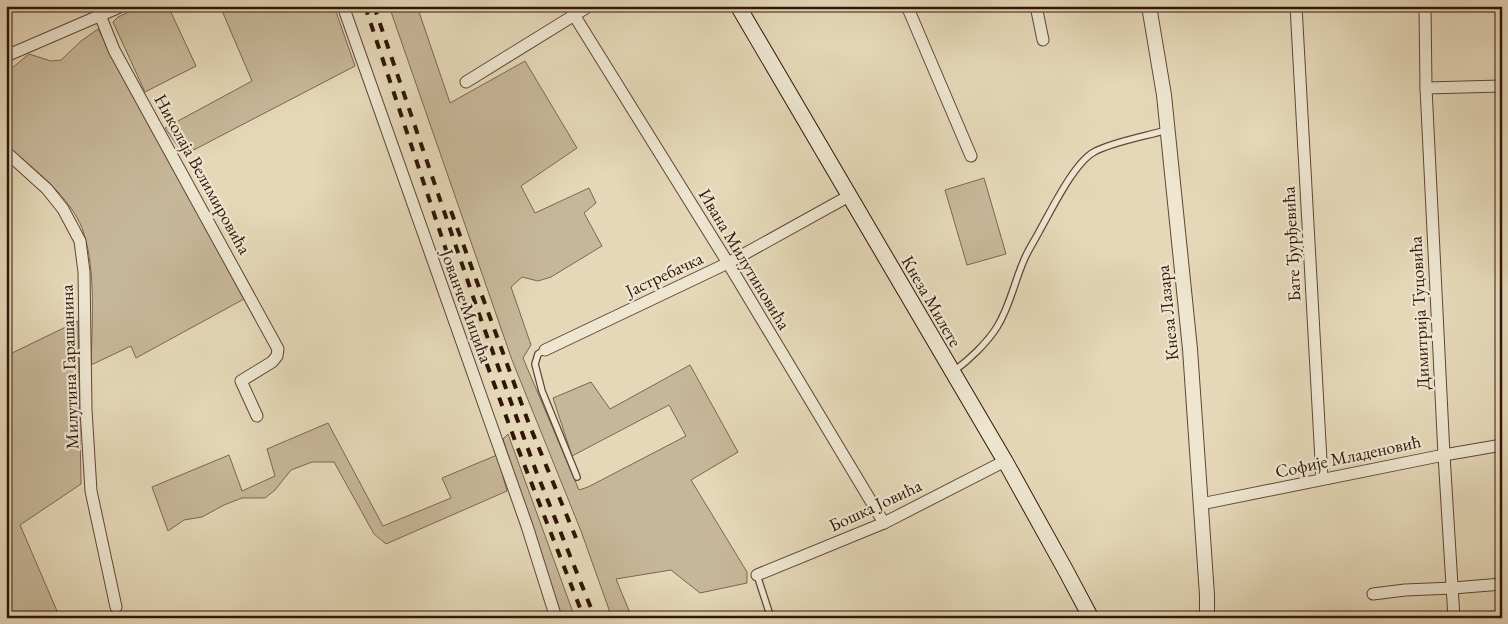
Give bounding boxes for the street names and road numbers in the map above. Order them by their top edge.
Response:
street label: Николаја Велимировића [149,90,257,259]
street label: Ивана Милутиновића [694,184,797,334]
street label: Бате Ђурђевића [1276,185,1306,302]
street label: Димитрија Туцовића [1403,235,1435,390]
street label: Јованче Мицића [435,244,498,367]
street label: Јастребачка [620,246,707,303]
street label: Кнеза Милете [897,251,967,351]
street label: Кнеза Лазара [1150,263,1183,362]
street label: Милутина Гарашанина [55,283,83,450]
street label: Софије Младеновић [1273,429,1423,483]
street label: Бошка Јовића [825,473,926,537]

